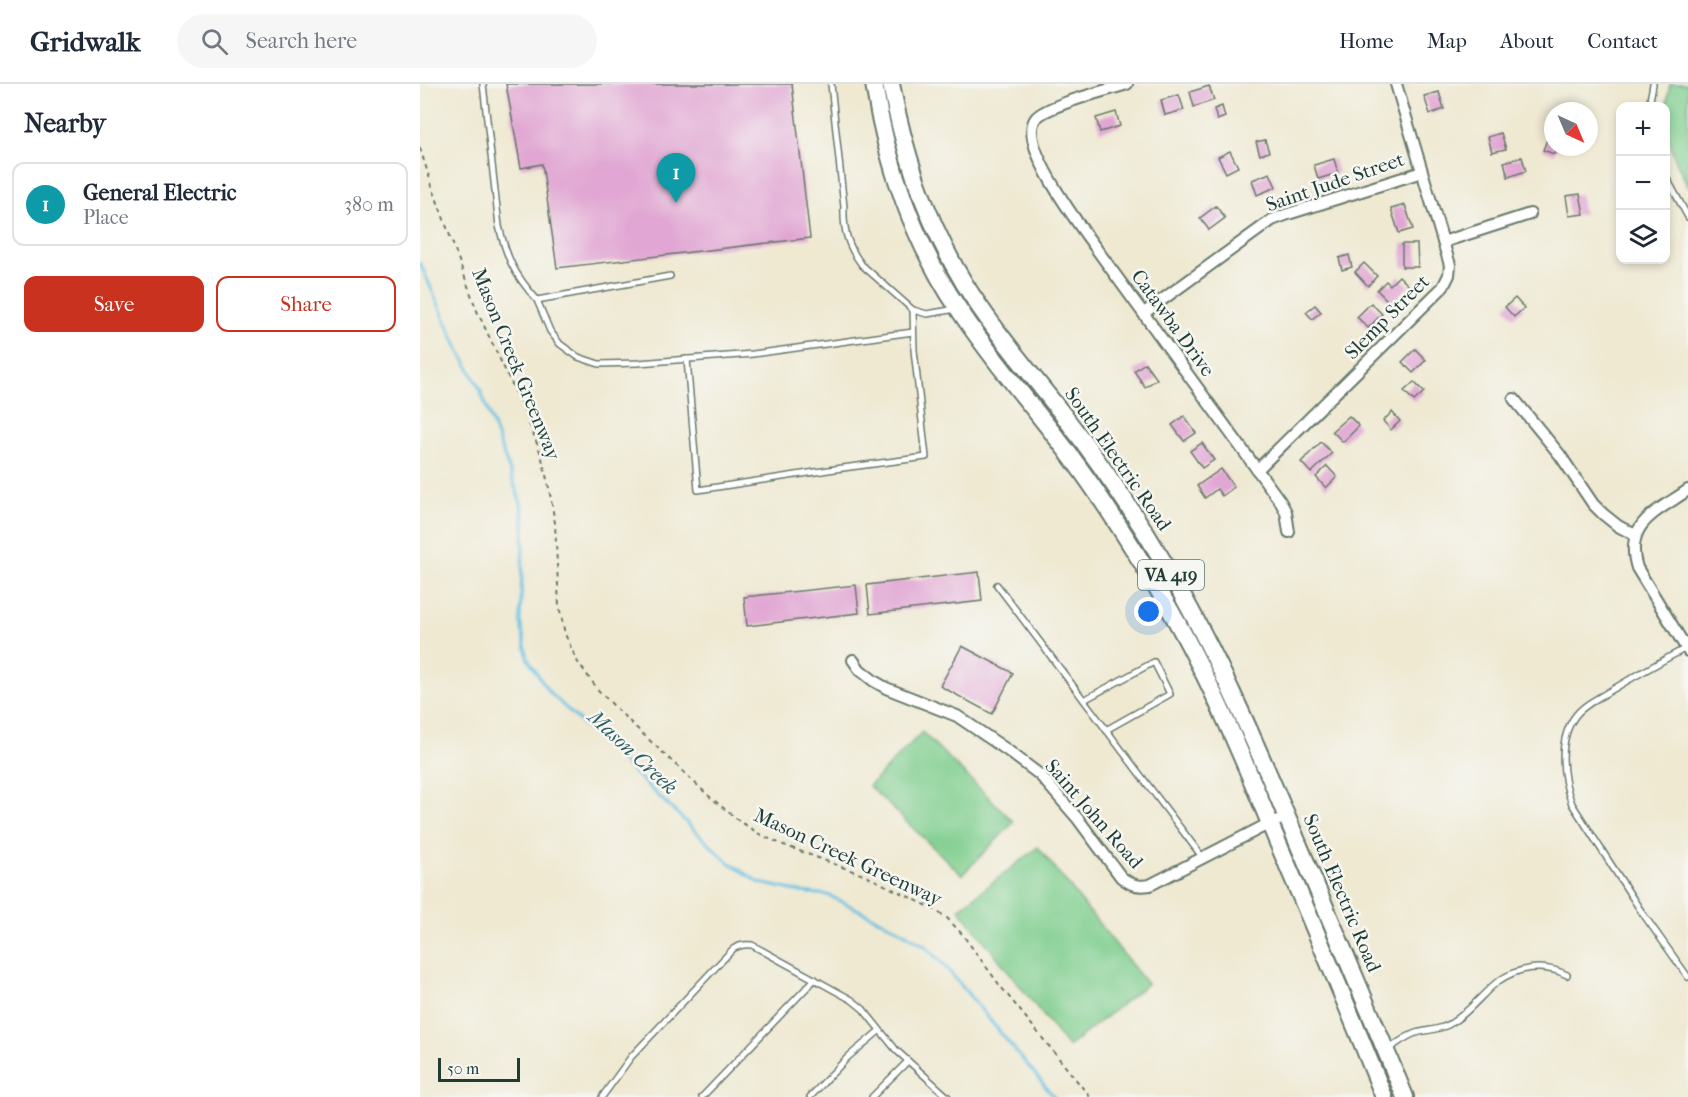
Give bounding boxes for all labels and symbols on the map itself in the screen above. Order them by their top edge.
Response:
north arrow [1544,102,1598,156]
street label: Saint Jude Street [1263,148,1407,216]
pin: 1 [656,154,696,203]
street label: Mason Creek Greenway [467,265,566,464]
street label: Catawba Drive [1127,265,1220,381]
street label: Slemp Street [1340,270,1434,364]
street label: South Electric Road [1060,383,1177,536]
road number: VA 419 [1138,560,1204,590]
your location [1134,597,1163,626]
water label: Mason Creek [582,703,682,799]
street label: Saint John Road [1040,755,1148,874]
street label: Mason Creek Greenway [750,803,947,911]
street label: South Electric Road [1298,810,1386,977]
scale bar [438,1055,520,1082]

